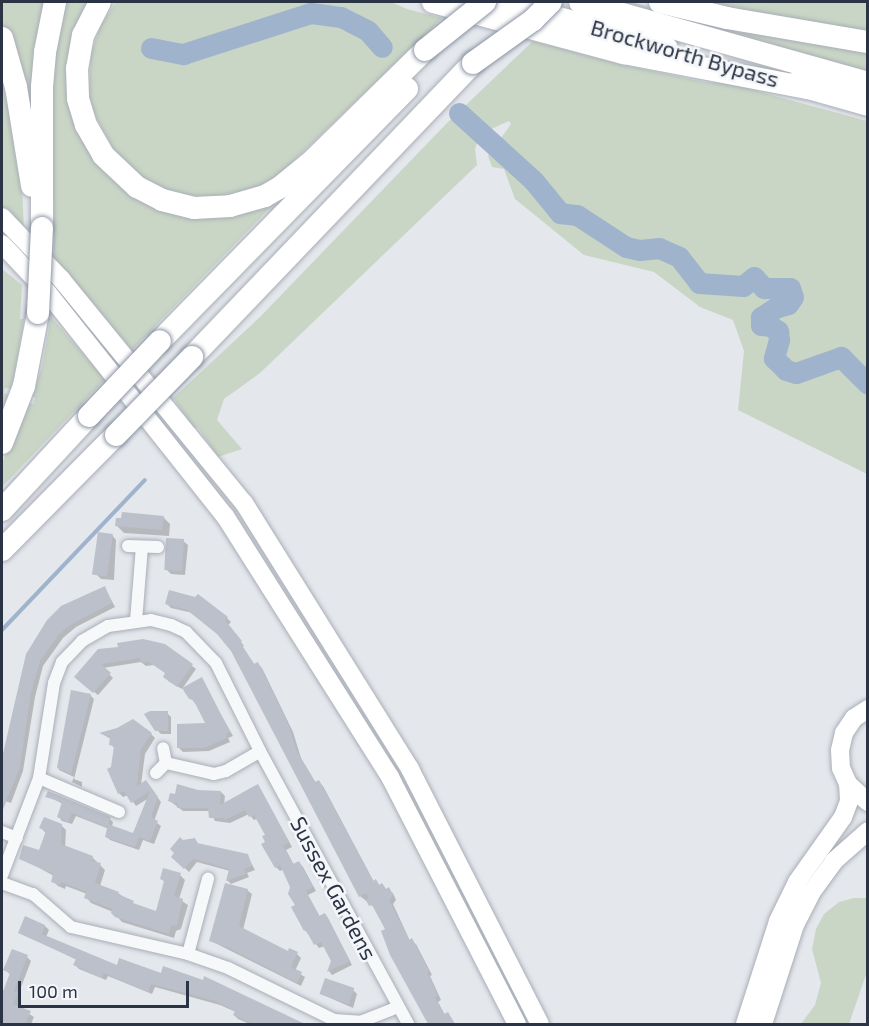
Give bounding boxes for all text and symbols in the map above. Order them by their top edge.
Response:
street label: Brockworth Bypass [588,13,782,93]
street label: Sussex Gardens [285,812,383,964]
scale bar [21,969,192,1007]
text: 100 m [29,980,78,1002]

